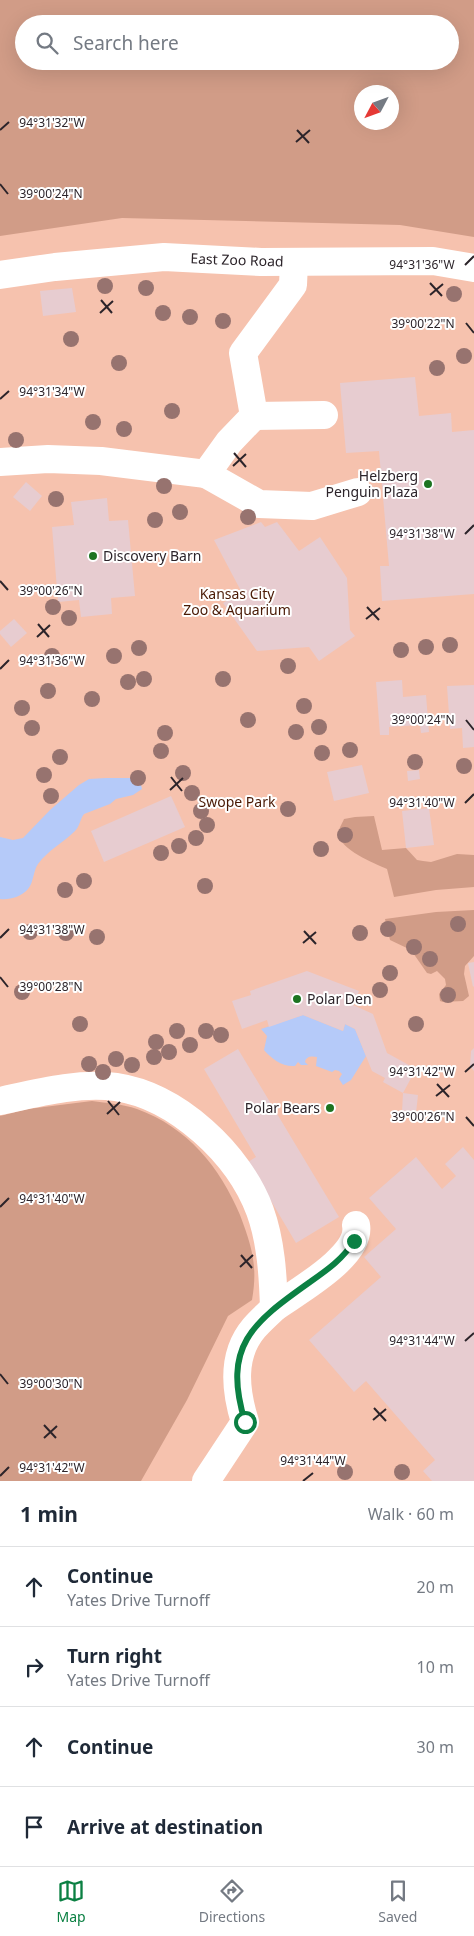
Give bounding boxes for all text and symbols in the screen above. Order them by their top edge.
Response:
search box [15,15,459,70]
icon: search [33,29,61,57]
text: Search here [73,30,179,56]
north arrow [354,85,399,130]
text: 94°31'32"W [19,114,85,131]
text: 39°00'24"N [19,185,83,202]
street label: East Zoo Road [190,248,284,271]
text: 94°31'36"W [389,256,455,273]
text: 39°00'22"N [391,315,455,332]
text: 94°31'34"W [19,383,85,400]
place label: Helzberg Penguin Plaza [325,466,418,501]
marker: Helzberg Penguin Plaza [422,478,434,490]
text: 94°31'38"W [389,525,455,542]
place label: Discovery Barn [103,546,201,565]
marker: Discovery Barn [87,550,99,562]
text: 39°00'26"N [19,582,83,599]
park label: Kansas City Zoo & Aquarium [183,584,291,619]
text: 94°31'36"W [19,652,85,669]
text: 39°00'24"N [391,711,455,728]
park label: Swope Park [199,792,276,811]
text: 94°31'40"W [389,794,455,811]
text: 94°31'38"W [19,921,85,938]
text: 39°00'28"N [19,978,83,995]
place label: Polar Den [307,989,372,1008]
marker: Polar Den [291,993,303,1005]
text: 94°31'42"W [389,1063,455,1080]
place label: Polar Bears [245,1098,320,1117]
marker: Polar Bears [324,1102,336,1114]
text: 39°00'26"N [391,1108,455,1125]
text: 94°31'40"W [19,1190,85,1207]
route end [343,1230,366,1253]
text: 94°31'44"W [389,1332,455,1349]
text: 39°00'30"N [19,1375,83,1392]
route start [234,1411,257,1434]
text: 94°31'44"W [280,1452,346,1469]
text: 94°31'42"W [19,1459,85,1476]
text: 1 min [20,1500,78,1528]
text: Walk · 60 m [368,1503,454,1525]
text: Continue [67,1563,153,1589]
icon: ahead [20,1573,48,1601]
text: 20 m [417,1576,454,1598]
text: Yates Drive Turnoff [67,1589,210,1611]
text: Turn right [67,1643,162,1669]
icon: right [20,1653,48,1681]
text: 10 m [417,1656,454,1678]
text: Yates Drive Turnoff [67,1669,210,1691]
icon: ahead [20,1733,48,1761]
text: Continue [67,1734,153,1760]
text: 30 m [417,1736,454,1758]
icon: arrive [20,1813,48,1841]
text: Arrive at destination [67,1814,263,1840]
tab: Map [57,1877,86,1926]
tab: Directions [199,1877,265,1926]
tab: Saved [378,1877,417,1926]

